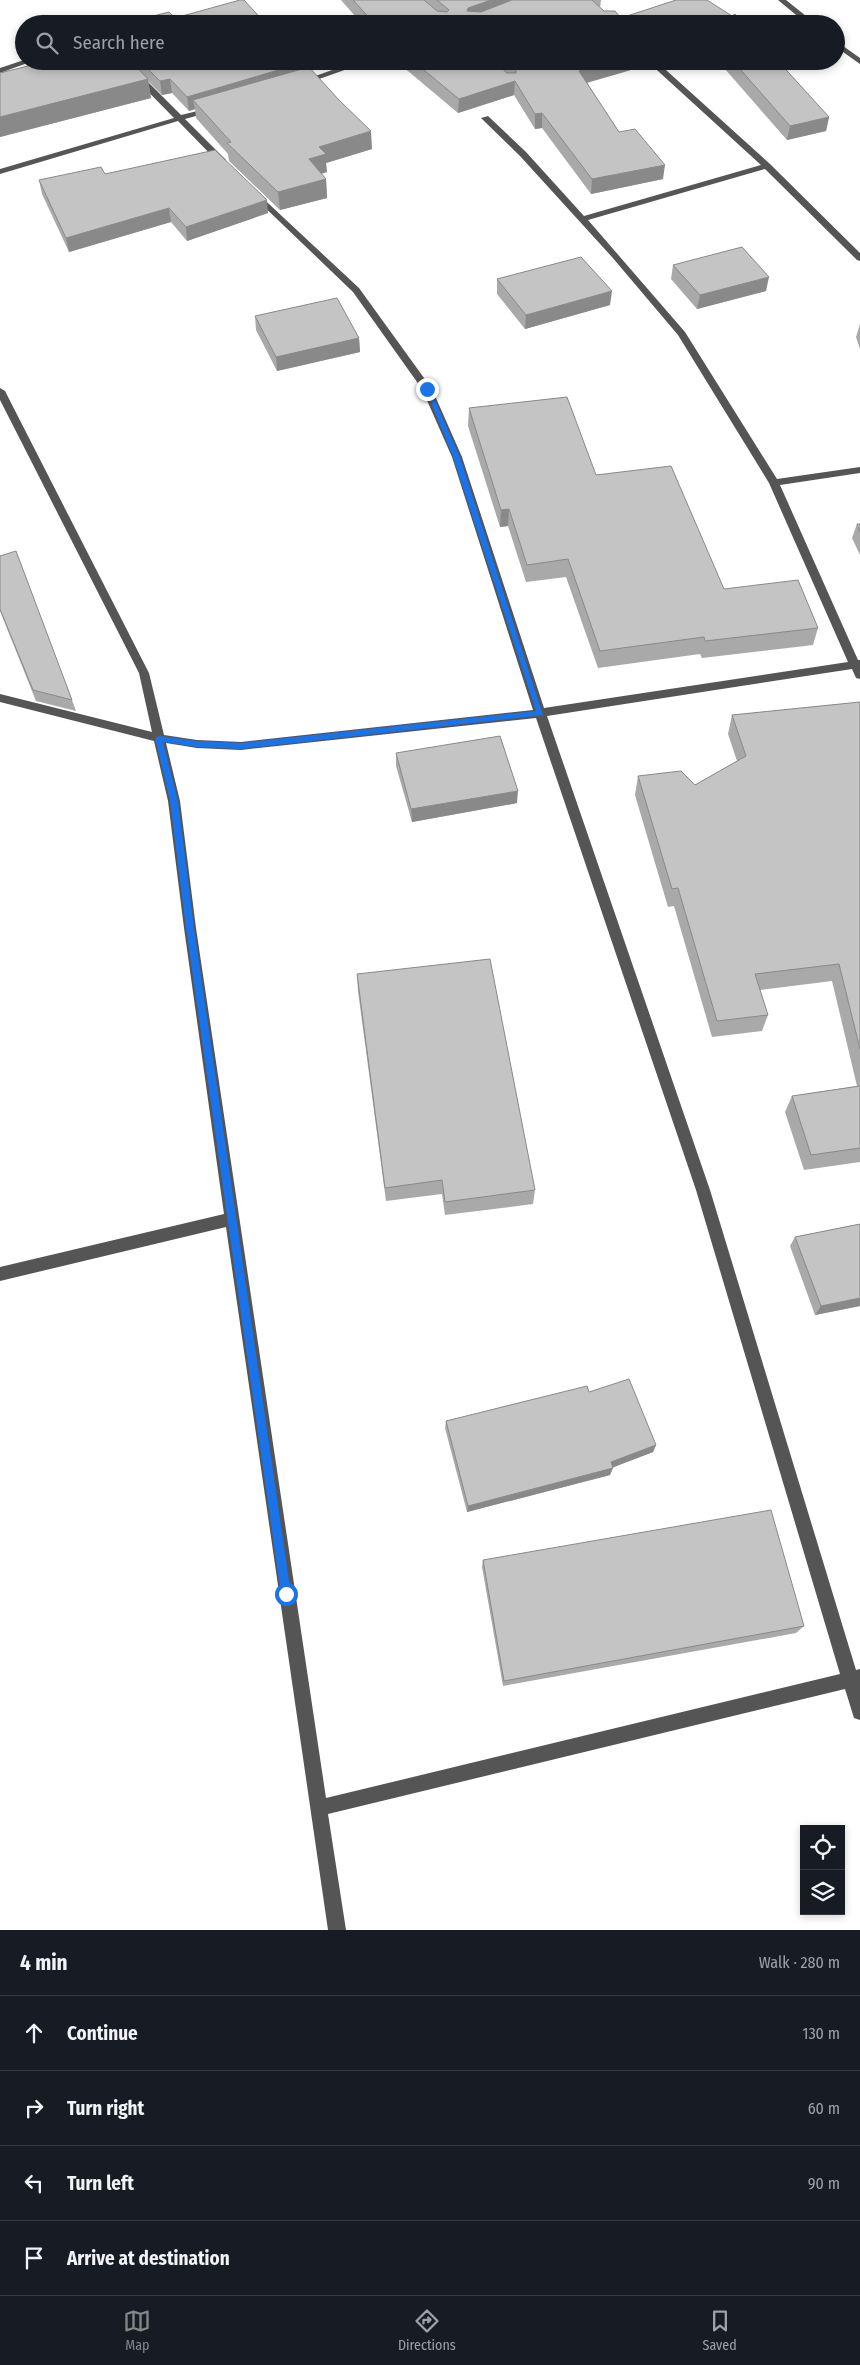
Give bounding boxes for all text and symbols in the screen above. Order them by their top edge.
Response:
search box [15,15,845,70]
icon: search [33,29,61,57]
text: Search here [73,31,165,54]
route end [416,378,439,401]
route start [275,1583,298,1606]
map controls [800,1825,845,1915]
button: locate [800,1825,845,1870]
button: layers [800,1870,845,1915]
text: 4 min [20,1950,68,1976]
text: Walk · 280 m [759,1953,840,1972]
icon: ahead [20,2019,48,2047]
text: Continue [67,2022,138,2045]
text: 130 m [802,2024,840,2043]
icon: right [20,2094,48,2122]
text: Turn right [67,2097,144,2120]
text: 60 m [808,2099,840,2118]
icon: left [20,2169,48,2197]
text: Turn left [67,2172,134,2195]
text: 90 m [808,2174,840,2193]
icon: arrive [20,2244,48,2272]
text: Arrive at destination [67,2247,230,2270]
tab: Map [123,2307,151,2354]
tab: Directions [398,2307,456,2354]
tab: Saved [702,2307,737,2354]

